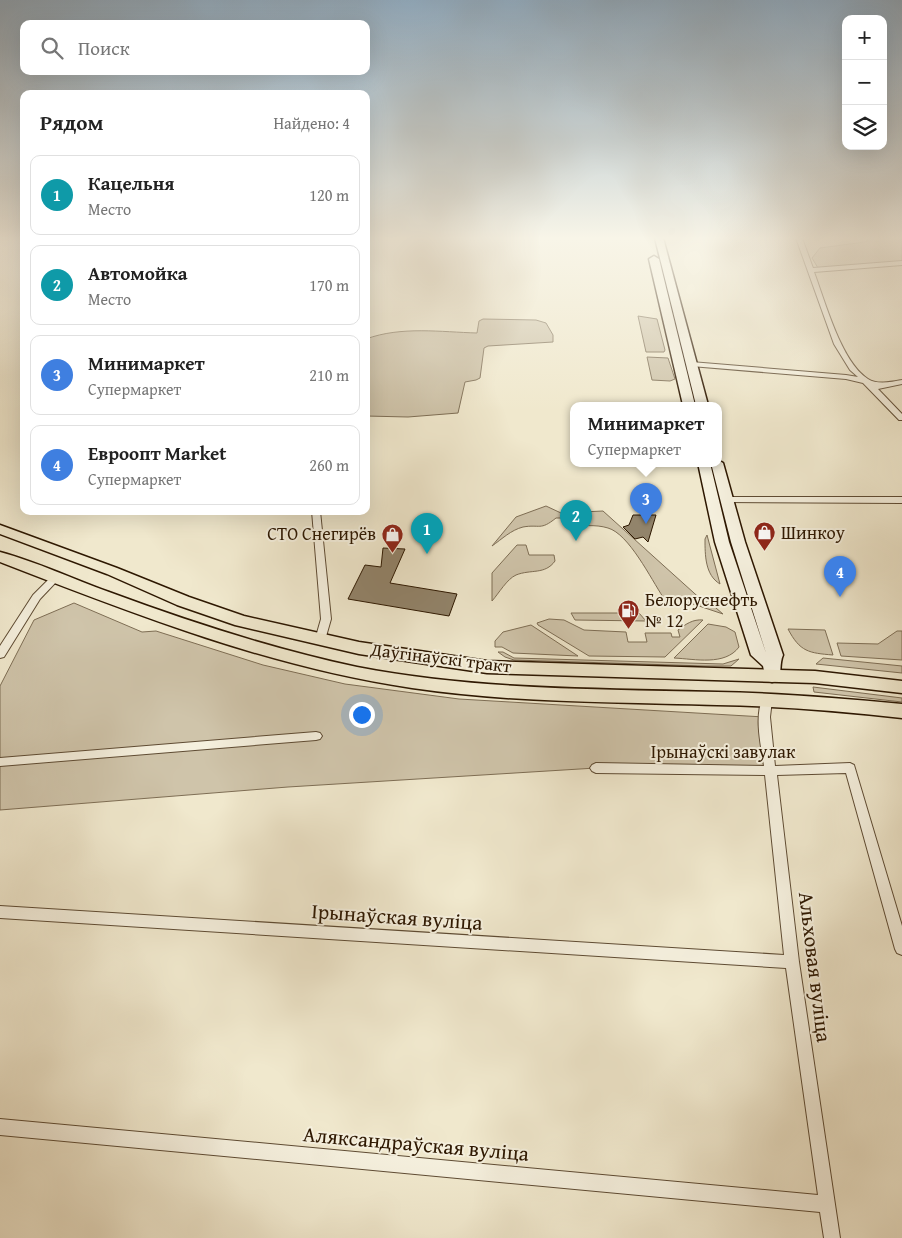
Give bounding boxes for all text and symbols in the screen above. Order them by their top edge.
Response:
map controls [842,15,887,150]
button: + [842,15,887,60]
search box [20,20,370,75]
icon: search [38,34,66,62]
text: Поиск [78,34,130,62]
button: − [842,60,887,105]
button: layers [842,105,887,150]
text: Рядом [40,107,103,138]
text: Найдено: 4 [273,111,350,135]
text: Кацельня [88,169,175,197]
text: 1 [53,183,61,207]
text: 120 m [309,183,349,207]
text: Место [88,197,131,221]
text: Автомойка [88,259,187,287]
text: 2 [53,273,61,297]
text: 170 m [309,273,349,297]
text: Место [88,287,131,311]
text: Минимаркет [88,349,205,377]
text: 3 [53,363,61,387]
text: 210 m [309,363,349,387]
text: Супермаркет [88,377,181,401]
popup [570,402,722,467]
text: Минимаркет [588,409,704,437]
text: Супермаркет [588,437,681,461]
text: Евроопт Market [88,439,227,467]
text: 4 [53,453,61,477]
text: 260 m [309,453,349,477]
text: Супермаркет [88,467,181,491]
pin: 3 [630,483,662,524]
pin: 2 [560,500,592,541]
pin: 1 [411,513,443,554]
place label: Шинкоу [781,519,845,546]
place label: СТО Cнегирёв [267,520,376,547]
shop icon: Шинкоу [753,521,777,552]
shop icon: СТО Cнегирёв [380,522,404,553]
pin: 4 [824,556,856,597]
place label: Белоруснефть № 12 [645,586,758,634]
fuel station icon: Белоруснефть № 12 [617,598,641,629]
street label: Даўгінаўскі тракт [368,635,513,680]
your location [349,702,375,728]
street label: Ірынаўскі завулак [651,738,796,765]
street label: Альховая вуліца [791,890,840,1044]
street label: Ірынаўская вуліца [311,895,484,938]
street label: Аляксандраўская вуліца [302,1118,530,1169]

